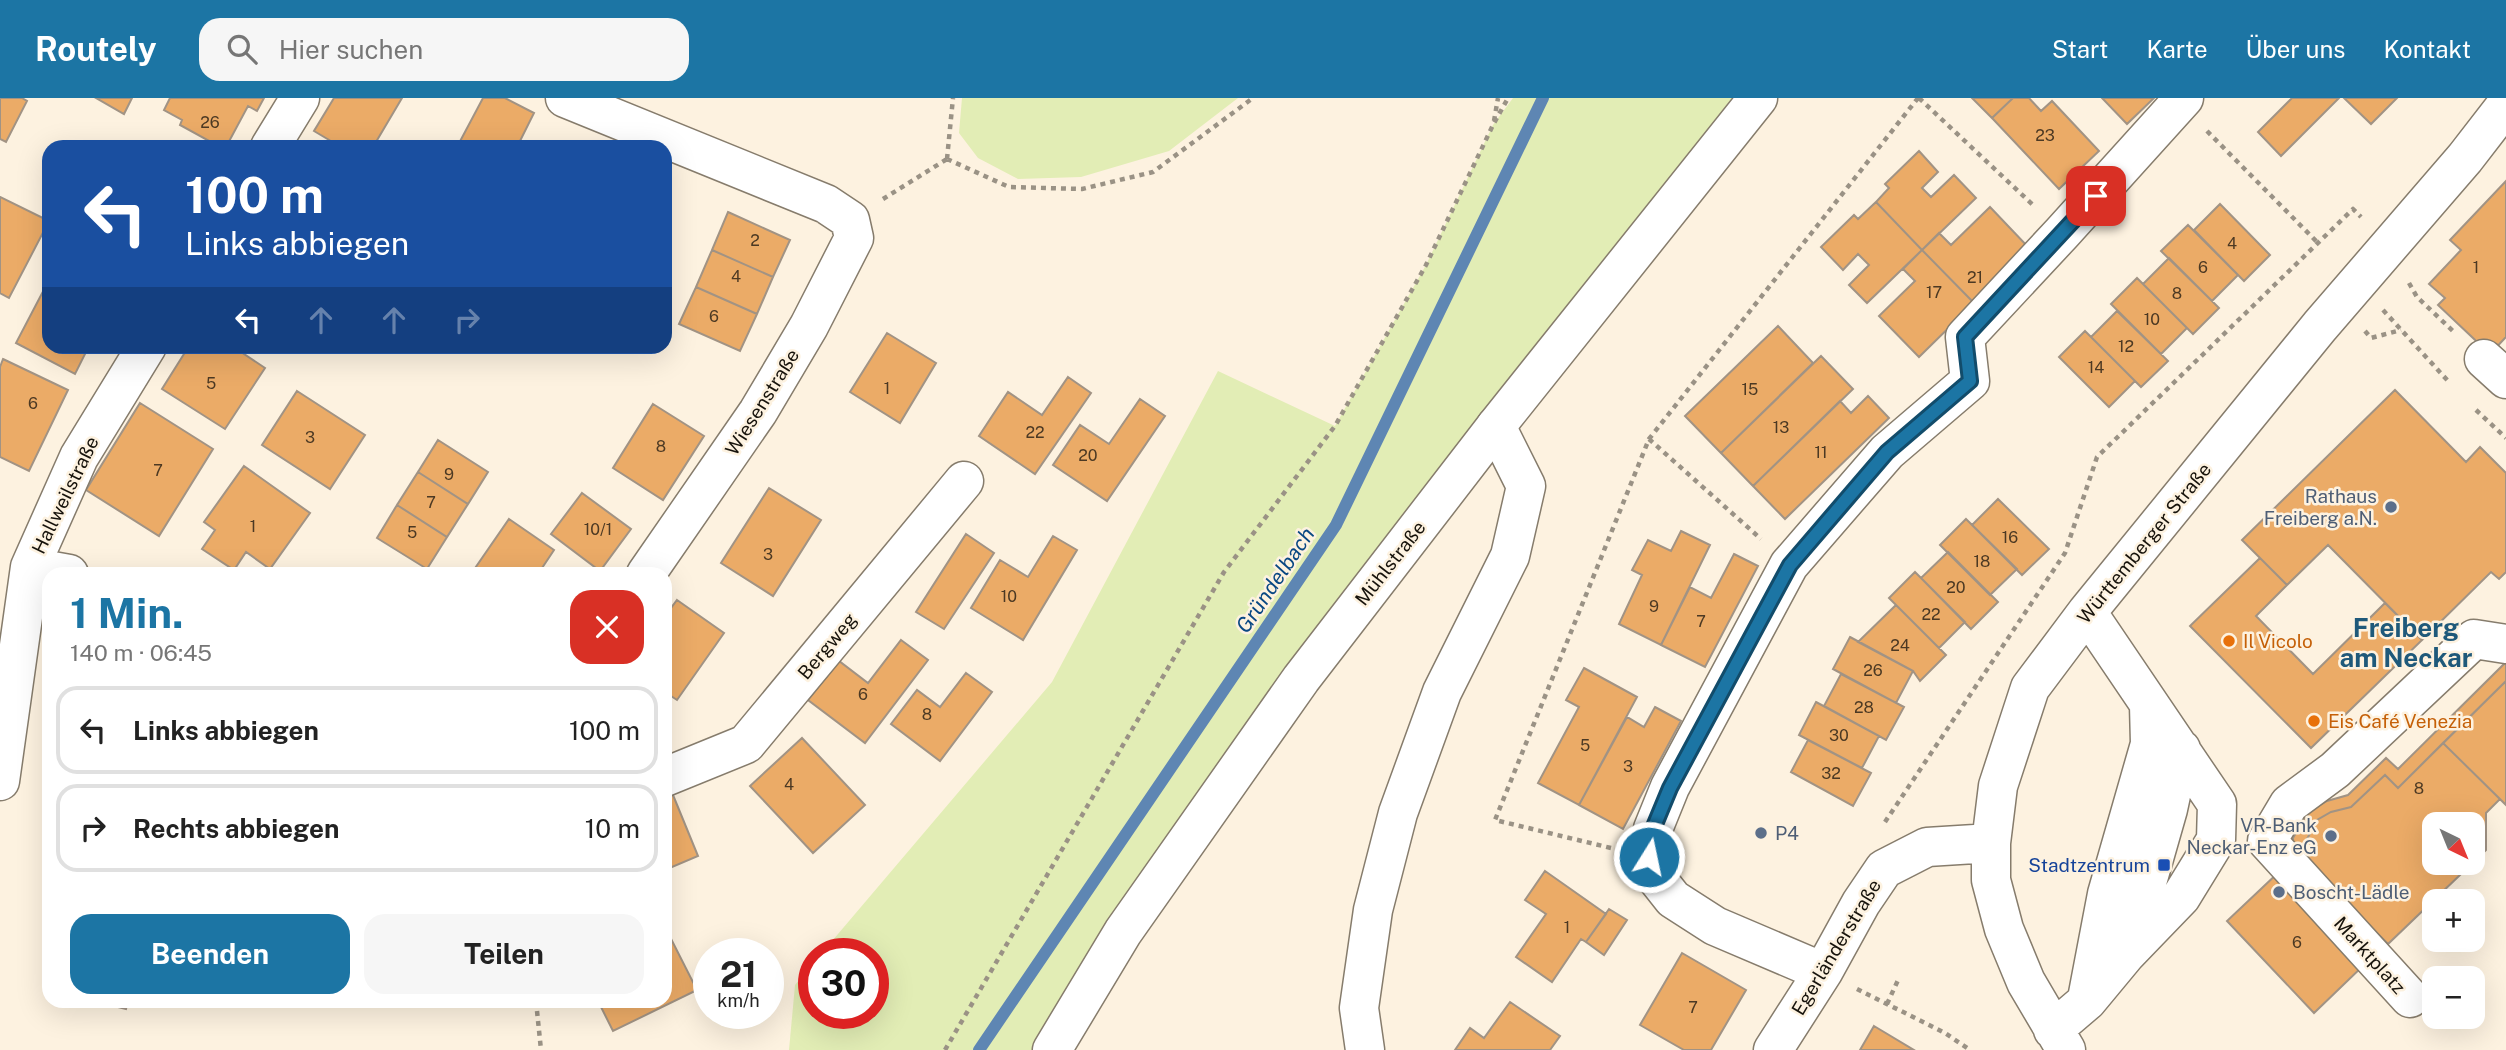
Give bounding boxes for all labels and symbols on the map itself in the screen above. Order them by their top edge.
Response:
house number: 26 [200,113,220,132]
house number: 23 [2035,126,2055,145]
pin [2066,166,2126,226]
house number: 2 [750,231,760,250]
house number: 4 [2227,234,2237,253]
house number: 6 [2198,258,2208,277]
house number: 1 [2473,258,2479,277]
house number: 4 [731,267,741,286]
house number: 21 [1967,268,1983,287]
house number: 17 [1926,283,1942,302]
house number: 8 [2172,284,2182,303]
house number: 6 [709,307,719,326]
house number: 10 [2144,310,2160,329]
house number: 12 [2118,337,2134,356]
street label: Wiesenstraße [721,345,803,459]
house number: 14 [2088,358,2104,377]
house number: 5 [206,374,216,393]
house number: 1 [884,379,890,398]
house number: 15 [1742,380,1758,399]
house number: 6 [28,394,38,413]
house number: 13 [1773,418,1789,437]
house number: 22 [1025,423,1045,442]
house number: 3 [305,428,315,447]
street label: Hallweilstraße [27,433,103,557]
house number: 8 [656,437,666,456]
house number: 11 [1814,443,1828,462]
house number: 20 [1078,446,1098,465]
street label: Württemberger Straße [2073,458,2215,628]
house number: 7 [153,461,163,480]
house number: 9 [444,465,454,484]
place label: Rathaus Freiberg a.N. [2264,485,2377,529]
house number: 7 [426,493,436,512]
marker: Rathaus Freiberg a.N. [2383,499,2399,515]
house number: 1 [250,517,256,536]
street label: Mühlstraße [1350,517,1430,609]
house number: 10/1 [584,520,612,539]
water label: Gründelbach [1231,522,1319,638]
house number: 5 [407,523,417,542]
house number: 16 [2002,528,2018,547]
house number: 3 [763,545,773,564]
house number: 18 [1974,552,1990,571]
house number: 20 [1946,578,1966,597]
house number: 10 [1001,587,1017,606]
house number: 9 [1649,597,1659,616]
house number: 22 [1921,605,1941,624]
street label: Bergweg [793,608,861,684]
house number: 7 [1696,612,1706,631]
district label: Freiberg am Neckar [2339,612,2473,673]
place label: Il Vicolo [2243,630,2313,652]
marker: Il Vicolo [2221,633,2237,649]
house number: 24 [1890,636,1910,655]
house number: 26 [1863,661,1883,680]
house number: 6 [858,685,868,704]
house number: 28 [1854,698,1874,717]
house number: 8 [922,705,932,724]
place label: Eis Café Venezia [2328,710,2472,732]
marker: Eis Café Venezia [2306,713,2322,729]
house number: 30 [1829,726,1849,745]
house number: 5 [1580,736,1590,755]
house number: 3 [1623,757,1633,776]
house number: 32 [1821,764,1841,783]
house number: 4 [784,775,794,794]
house number: 8 [2414,779,2424,798]
north arrow [2422,812,2485,875]
place label: VR-Bank Neckar-Enz eG [2187,814,2317,858]
position arrow [1612,820,1686,894]
place label: P4 [1775,822,1799,844]
marker: P4 [1753,825,1769,841]
marker: VR-Bank Neckar-Enz eG [2323,828,2339,844]
place label: Stadtzentrum [2028,854,2150,876]
marker: Stadtzentrum [2156,857,2172,873]
street label: Egerländerstraße [1787,875,1885,1019]
place label: Boscht-Lädle [2293,881,2410,903]
marker: Boscht-Lädle [2271,884,2287,900]
street label: Marktplatz [2330,912,2410,998]
house number: 1 [1564,918,1570,937]
house number: 6 [2292,933,2302,952]
speed limit sign: 30 [798,938,889,1029]
house number: 7 [1688,998,1698,1017]

